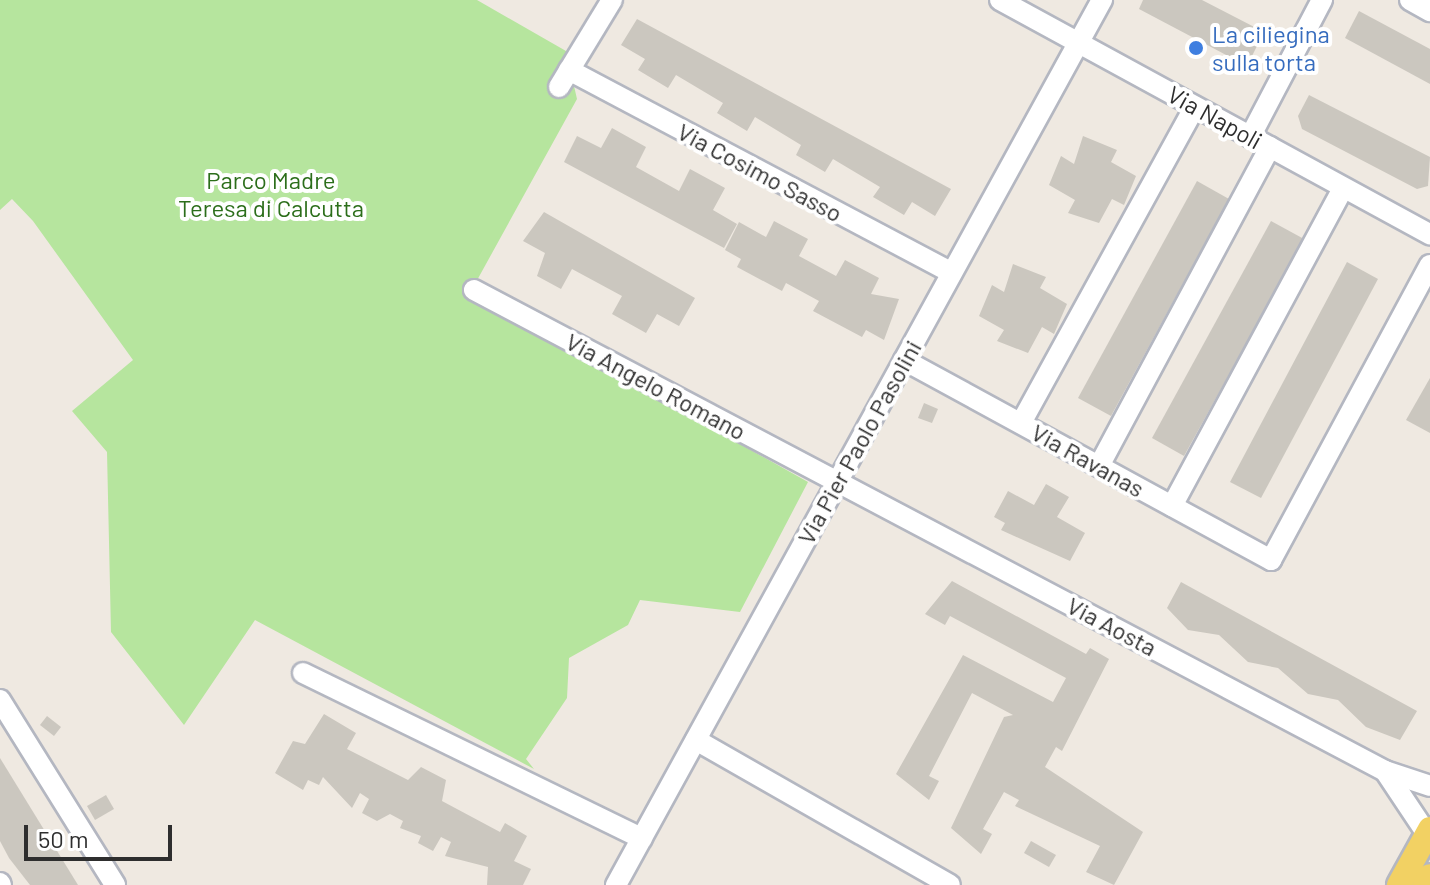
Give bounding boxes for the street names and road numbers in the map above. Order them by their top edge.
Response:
street label: Via Napoli [1163,79,1267,155]
street label: Via Cosimo Sasso [673,117,847,227]
street label: Via Angelo Romano [561,326,751,446]
street label: Via Pier Paolo Pasolini [791,335,927,549]
street label: Via Ravanas [1027,417,1149,503]
street label: Via Aosta [1062,590,1162,662]

